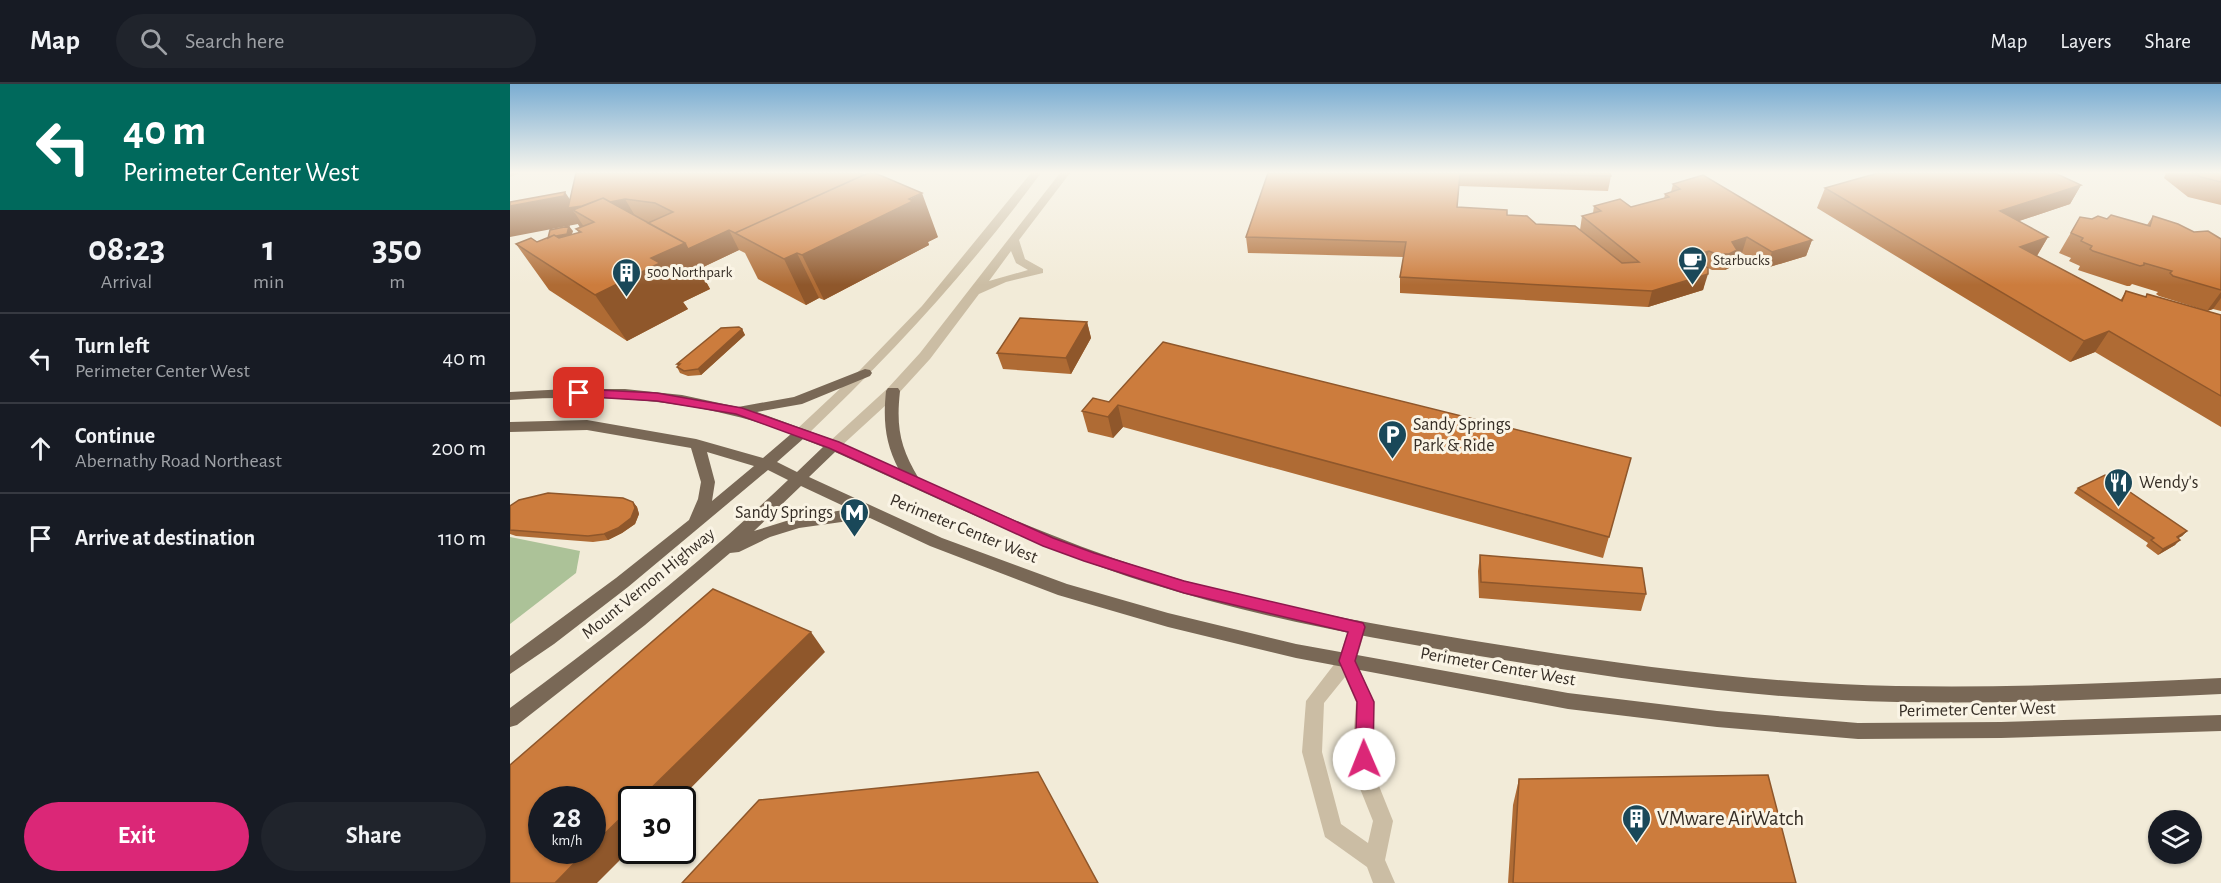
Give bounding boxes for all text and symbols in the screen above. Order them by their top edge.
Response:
search box [116,14,536,68]
icon: search [137,25,170,58]
text: Map [30,27,80,55]
text: Search here [185,30,284,52]
text: Map [1991,31,2027,52]
text: Layers [2060,31,2111,52]
text: Share [2144,31,2191,52]
icon: left [24,108,102,186]
text: 40 m [123,110,206,152]
text: Perimeter Center West [123,159,359,186]
text: 08:23 [88,231,165,267]
text: 1 [262,231,275,267]
text: 350 [372,231,422,267]
cafe icon: Starbucks [1676,244,1708,286]
place label: Starbucks [1713,253,1770,268]
building icon: 500 Northpark [610,256,642,298]
place label: 500 Northpark [647,265,732,280]
text: Arrival [101,272,152,292]
text: min [253,272,284,292]
text: m [389,272,405,292]
text: Turn left [75,335,149,357]
icon: left [24,342,57,375]
text: 40 m [443,347,486,369]
text: Perimeter Center West [75,361,250,381]
pin [553,367,604,418]
icon: arrive [562,376,595,409]
place label: Sandy Springs Park & Ride [1413,416,1511,455]
parking icon: Sandy Springs Park & Ride [1376,418,1408,460]
text: Continue [75,425,155,447]
icon: ahead [24,432,57,465]
text: 200 m [432,437,486,459]
text: Abernathy Road Northeast [75,451,282,471]
restaurant icon: Wendy's [2102,466,2134,508]
place label: Wendy's [2139,474,2199,492]
street label: Perimeter Center West [887,491,1040,567]
metro station icon: Sandy Springs [838,496,870,538]
place label: Sandy Springs [735,504,833,522]
icon: arrive [24,522,57,555]
street label: Mount Vernon Highway [579,525,719,643]
text: Arrive at destination [75,527,255,549]
text: 110 m [438,527,486,549]
street label: Perimeter Center West [1419,644,1577,690]
street label: Perimeter Center West [1898,700,2056,720]
position arrow [1332,727,1396,791]
speed limit sign: 30 [618,786,696,864]
button: Exit [24,802,249,871]
button: Share [261,802,486,871]
building icon: VMware AirWatch [1620,802,1652,844]
text: 28 [553,803,581,833]
place label: VMware AirWatch [1657,808,1804,829]
map controls [2148,810,2202,864]
button: layers [2148,810,2202,864]
text: km/h [552,833,582,848]

